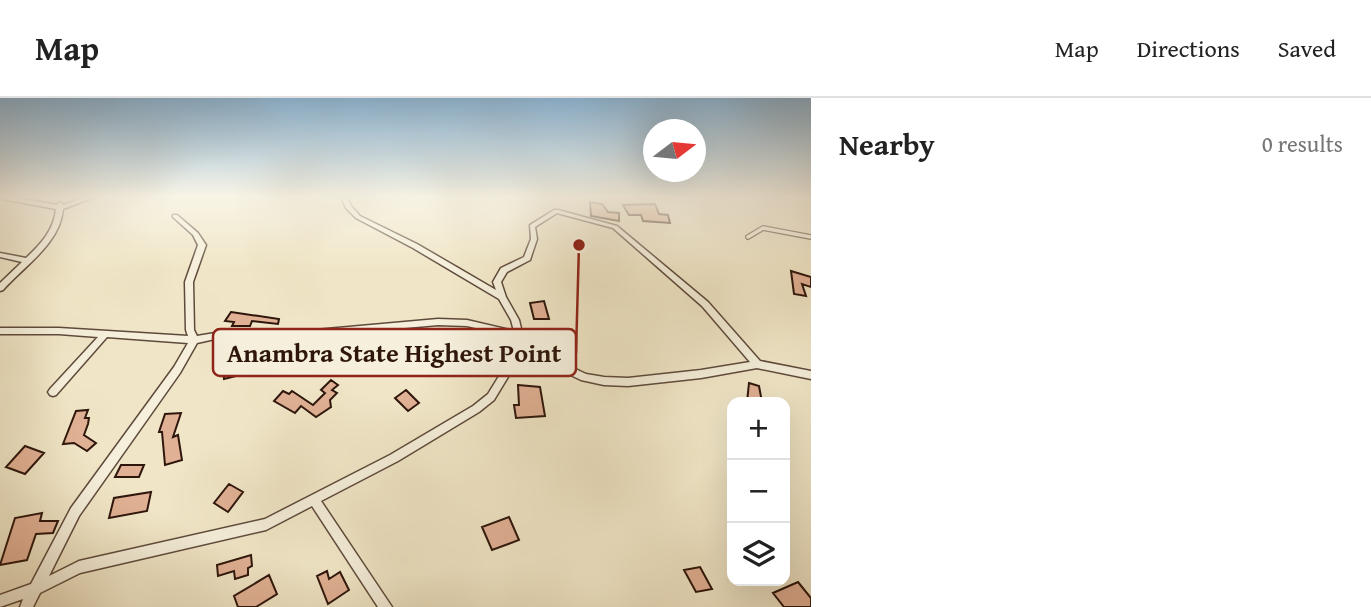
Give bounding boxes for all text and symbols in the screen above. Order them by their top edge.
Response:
text: Map [35,24,99,72]
text: Map [1055,31,1099,66]
text: Directions [1137,31,1240,66]
text: Saved [1278,31,1336,66]
north arrow [643,119,706,182]
text: Nearby [839,122,935,166]
text: 0 results [1262,127,1343,160]
callout: Anambra State Highest Point [213,329,576,376]
text: Anambra State Highest Point [227,333,561,372]
map controls [727,397,790,586]
button: + [727,397,790,460]
button: − [727,460,790,523]
button: layers [727,523,790,586]

